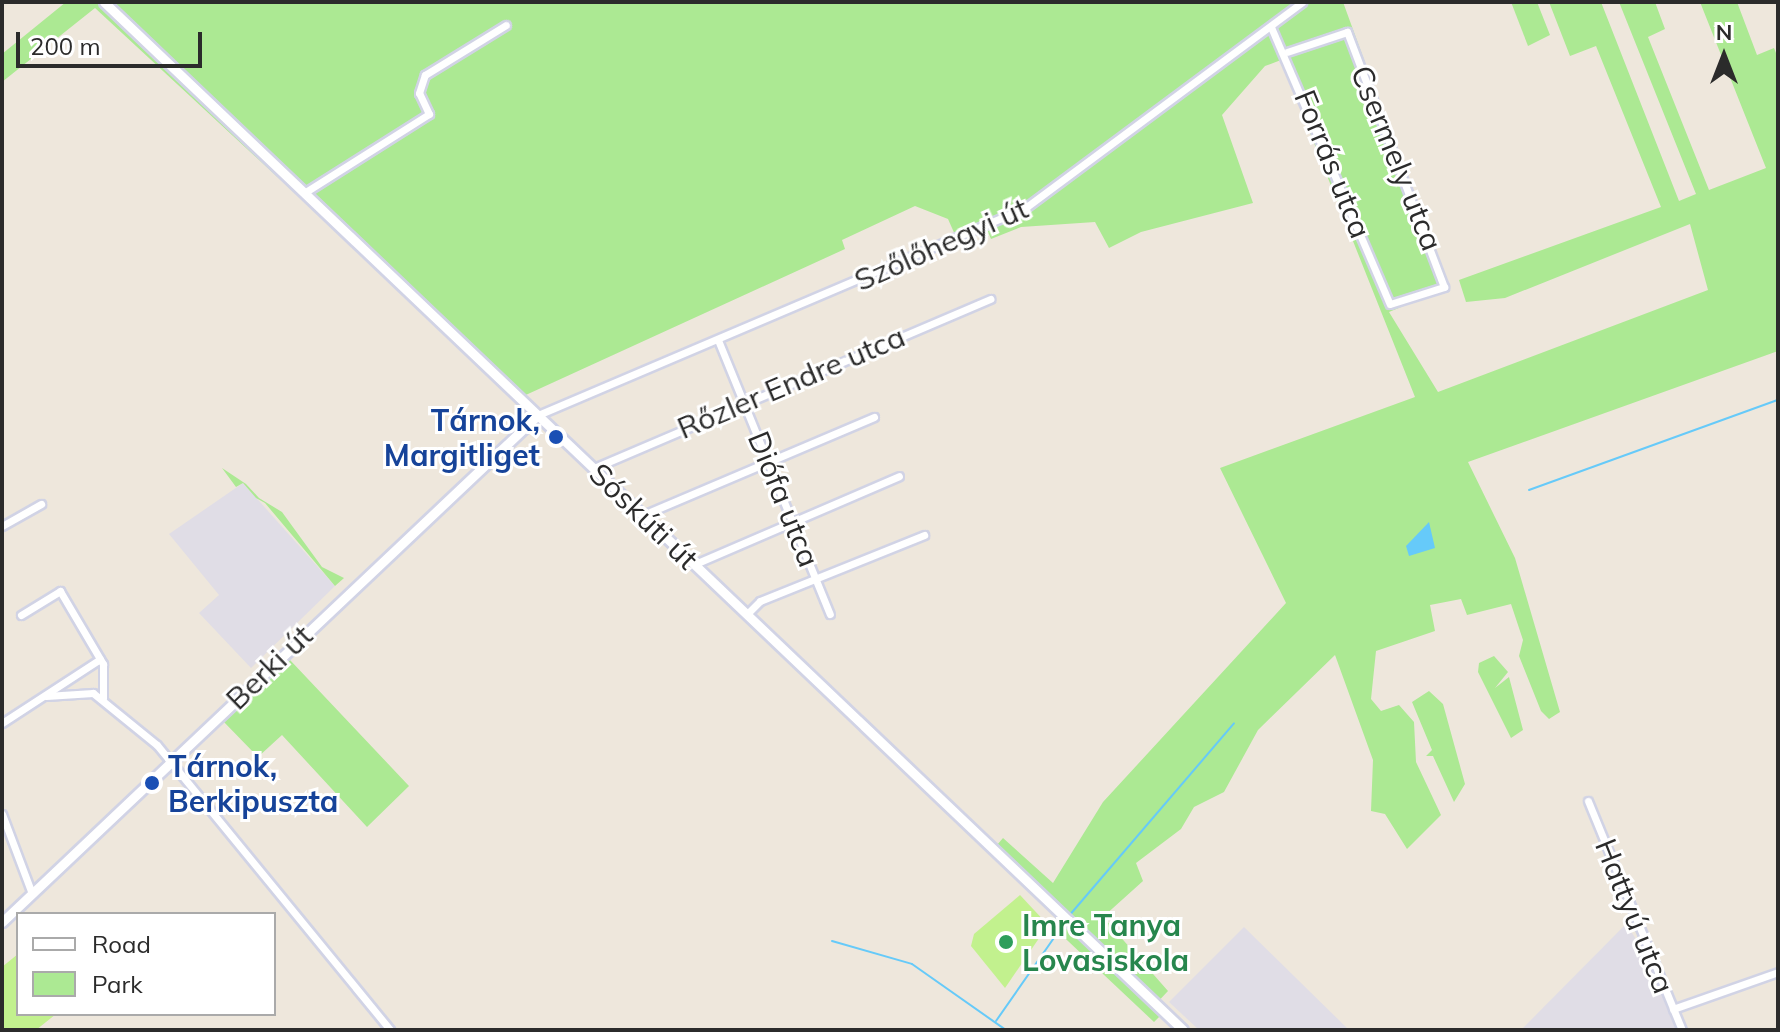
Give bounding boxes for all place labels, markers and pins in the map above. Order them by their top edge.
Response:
place label: Tárnok, Margitliget [384,402,540,472]
marker: Tárnok, Margitliget [547,428,565,446]
place label: Tárnok, Berkipuszta [168,748,338,818]
marker: Tárnok, Berkipuszta [143,774,161,792]
place label: Imre Tanya Lovasiskola [1022,907,1189,978]
marker: Imre Tanya Lovasiskola [997,933,1015,951]

